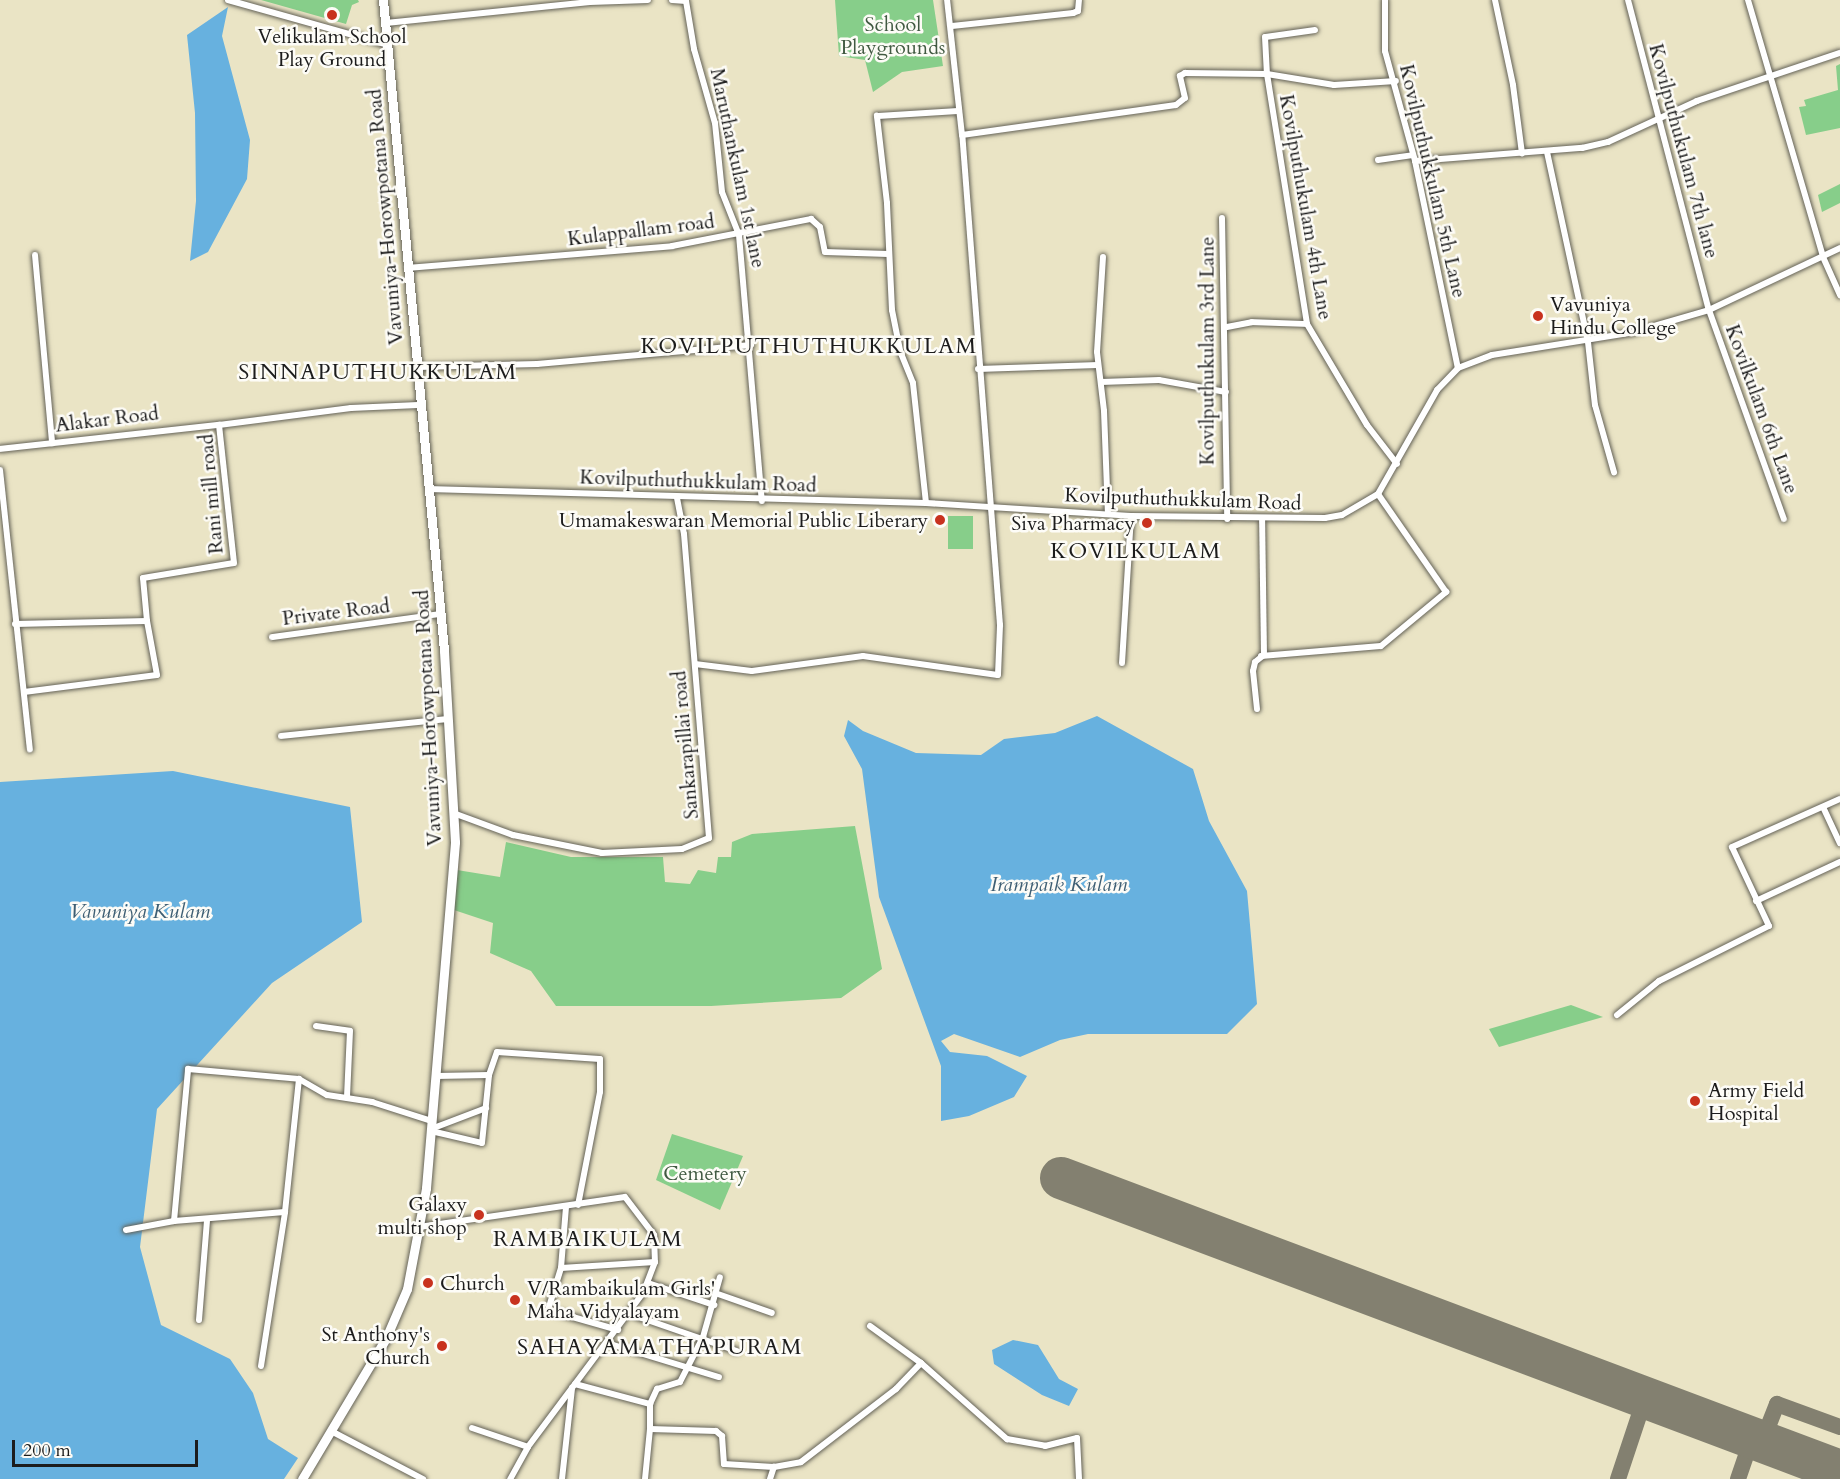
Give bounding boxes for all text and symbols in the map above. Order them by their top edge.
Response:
marker: Velikulam School Play Ground [325,8,339,22]
park label: School Playgrounds [840,13,946,60]
place label: Velikulam School Play Ground [257,24,407,71]
street label: Kovilputhukulam 7th lane [1644,41,1724,261]
street label: Kovilputhukkulam 5th Lane [1394,62,1472,300]
street label: Maruthankulam 1st lane [705,66,771,270]
street label: Vavuniya-Horowpotana Road [362,88,408,346]
street label: Kovilputhukulam 4th Lane [1274,93,1338,321]
street label: Kulappallam road [566,209,716,251]
street label: Kovilputhukulam 3rd Lane [1195,237,1219,465]
place label: Vavuniya Hindu College [1550,292,1676,339]
marker: Vavuniya Hindu College [1531,309,1545,323]
street label: Kovilkulam 6th Lane [1720,321,1804,497]
district label: KOVILPUTHUTHUKKULAM [640,334,978,360]
district label: SINNAPUTHUKKULAM [238,360,518,386]
street label: Alakar Road [54,401,160,437]
street label: Rani mill road [194,433,228,555]
street label: Kovilputhuthukkulam Road [579,465,817,497]
street label: Kovilputhuthukkulam Road [1064,483,1302,515]
place label: Umamakeswaran Memorial Public Liberary [559,508,928,532]
place label: Siva Pharmacy [1011,511,1135,535]
marker: Umamakeswaran Memorial Public Liberary [933,513,947,527]
marker: Siva Pharmacy [1140,516,1154,530]
district label: KOVILKULAM [1050,539,1222,565]
street label: Vavuniya-Horowpotana Road [409,589,447,847]
street label: Private Road [281,593,391,631]
street label: Sankarapillai road [667,670,703,820]
water label: Irampaik Kulam [990,872,1128,898]
water label: Vavuniya Kulam [70,899,210,925]
place label: Army Field Hospital [1708,1078,1804,1125]
marker: Army Field Hospital [1686,1092,1704,1110]
park label: Cemetery [663,1161,747,1185]
place label: Galaxy multi shop [378,1192,467,1239]
marker: Galaxy multi shop [472,1208,486,1222]
district label: RAMBAIKULAM [493,1227,683,1253]
place label: Church [440,1271,505,1295]
marker: Church [421,1276,435,1290]
place label: V/Rambaikulam Girls' Maha Vidyalayam [527,1276,715,1323]
marker: V/Rambaikulam Girls' Maha Vidyalayam [508,1293,522,1307]
place label: St Anthony's Church [321,1322,430,1369]
district label: SAHAYAMATHAPURAM [517,1335,803,1361]
marker: St Anthony's Church [435,1339,449,1353]
scale bar [15,1428,201,1466]
text: 200 m [23,1438,71,1463]

